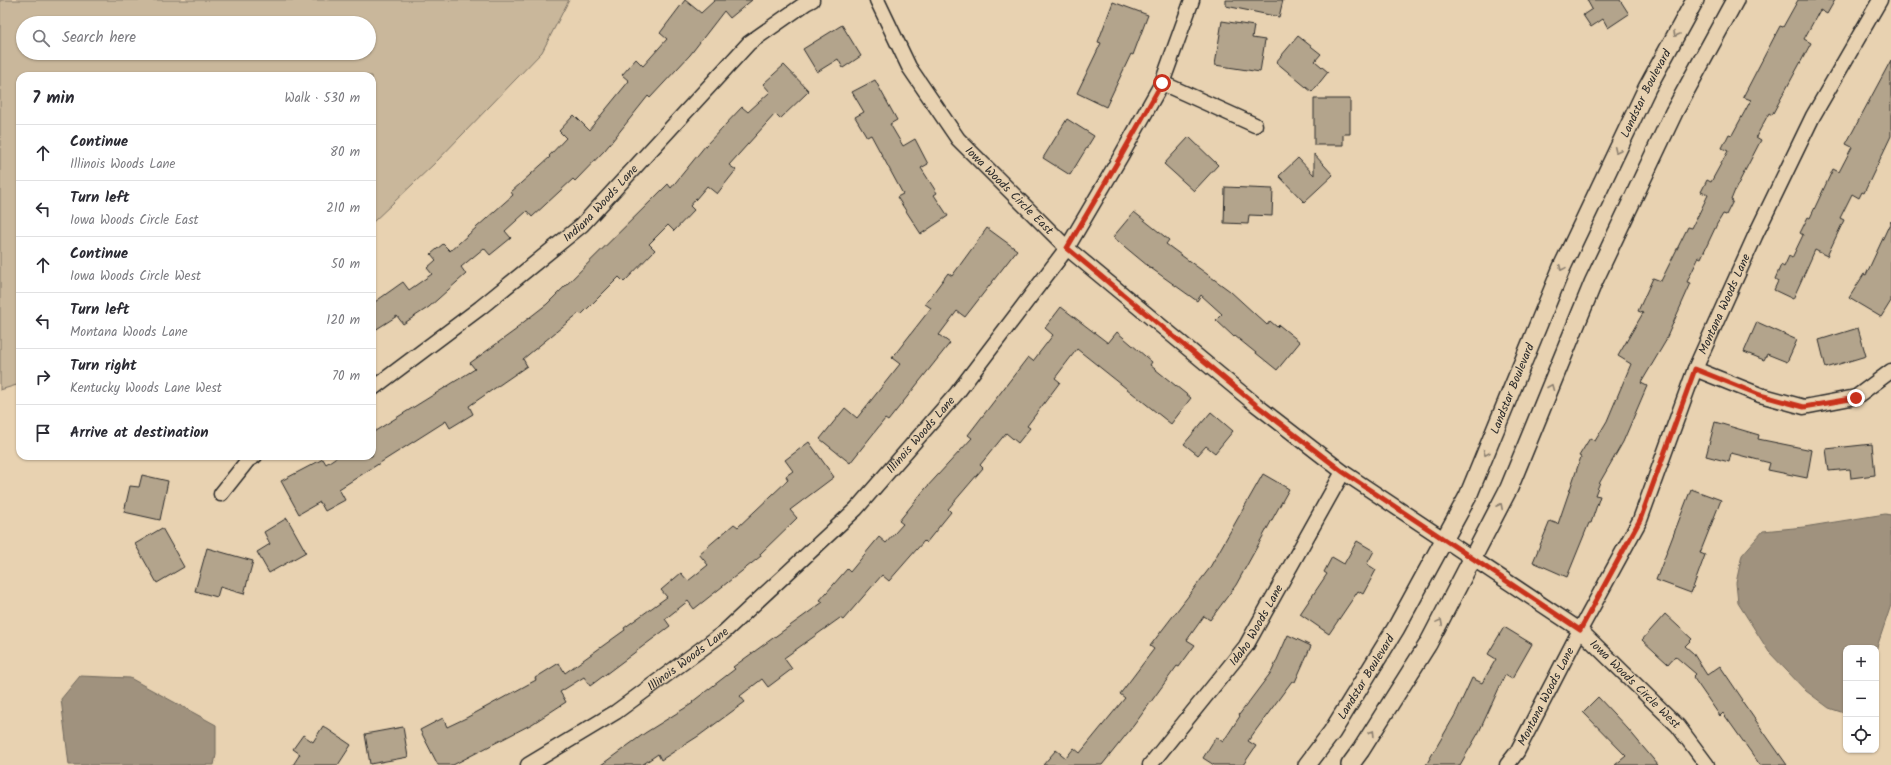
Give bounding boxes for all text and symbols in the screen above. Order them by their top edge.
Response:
search box [16,16,376,60]
text: Search here [62,26,136,50]
icon: search [30,27,52,49]
one-way arrow [1673,30,1681,37]
street label: Landstar Boulevard [1615,45,1676,141]
route start [1153,74,1171,92]
text: 7 min [32,85,74,112]
text: Walk · 530 m [284,88,360,109]
text: Continue [70,130,128,154]
icon: ahead [32,142,54,164]
text: 80 m [330,142,360,163]
street label: Iowa Woods Circle East [961,142,1058,239]
one-way arrow [1614,146,1622,154]
text: Illinois Woods Lane [70,154,175,175]
street label: Indiana Woods Lane [559,160,643,246]
text: Turn left [70,186,130,210]
icon: left [32,198,54,220]
text: 210 m [326,198,360,219]
text: Iowa Woods Circle East [70,210,199,231]
text: Continue [70,242,128,266]
street label: Montana Woods Lane [1693,250,1756,357]
icon: ahead [32,254,54,276]
text: 50 m [331,254,360,275]
one-way arrow [1559,263,1567,271]
text: Iowa Woods Circle West [70,266,201,287]
text: Turn left [70,298,130,322]
icon: left [32,310,54,332]
text: 120 m [326,310,360,331]
text: Montana Woods Lane [70,322,188,343]
street label: Landstar Boulevard [1485,339,1540,437]
text: Turn right [70,354,137,378]
icon: right [32,366,54,388]
text: 70 m [332,366,360,387]
text: Kentucky Woods Lane West [70,378,222,399]
one-way arrow [1546,383,1554,390]
route end [1847,389,1865,407]
street label: Illinois Woods Lane [882,391,960,478]
text: Arrive at destination [70,421,209,445]
icon: arrive [32,422,54,444]
one-way arrow [1482,449,1490,456]
one-way arrow [1495,503,1503,511]
street label: Idaho Woods Lane [1224,580,1288,670]
one-way arrow [1435,619,1443,626]
street label: Illinois Woods Lane [643,622,734,696]
street label: Landstar Boulevard [1332,630,1400,723]
street label: Iowa Woods Circle West [1585,635,1685,733]
street label: Montana Woods Lane [1512,643,1579,749]
map controls [1843,645,1879,753]
button: + [1843,645,1879,681]
button: − [1843,681,1879,717]
button: locate [1843,717,1879,753]
one-way arrow [1368,730,1375,737]

